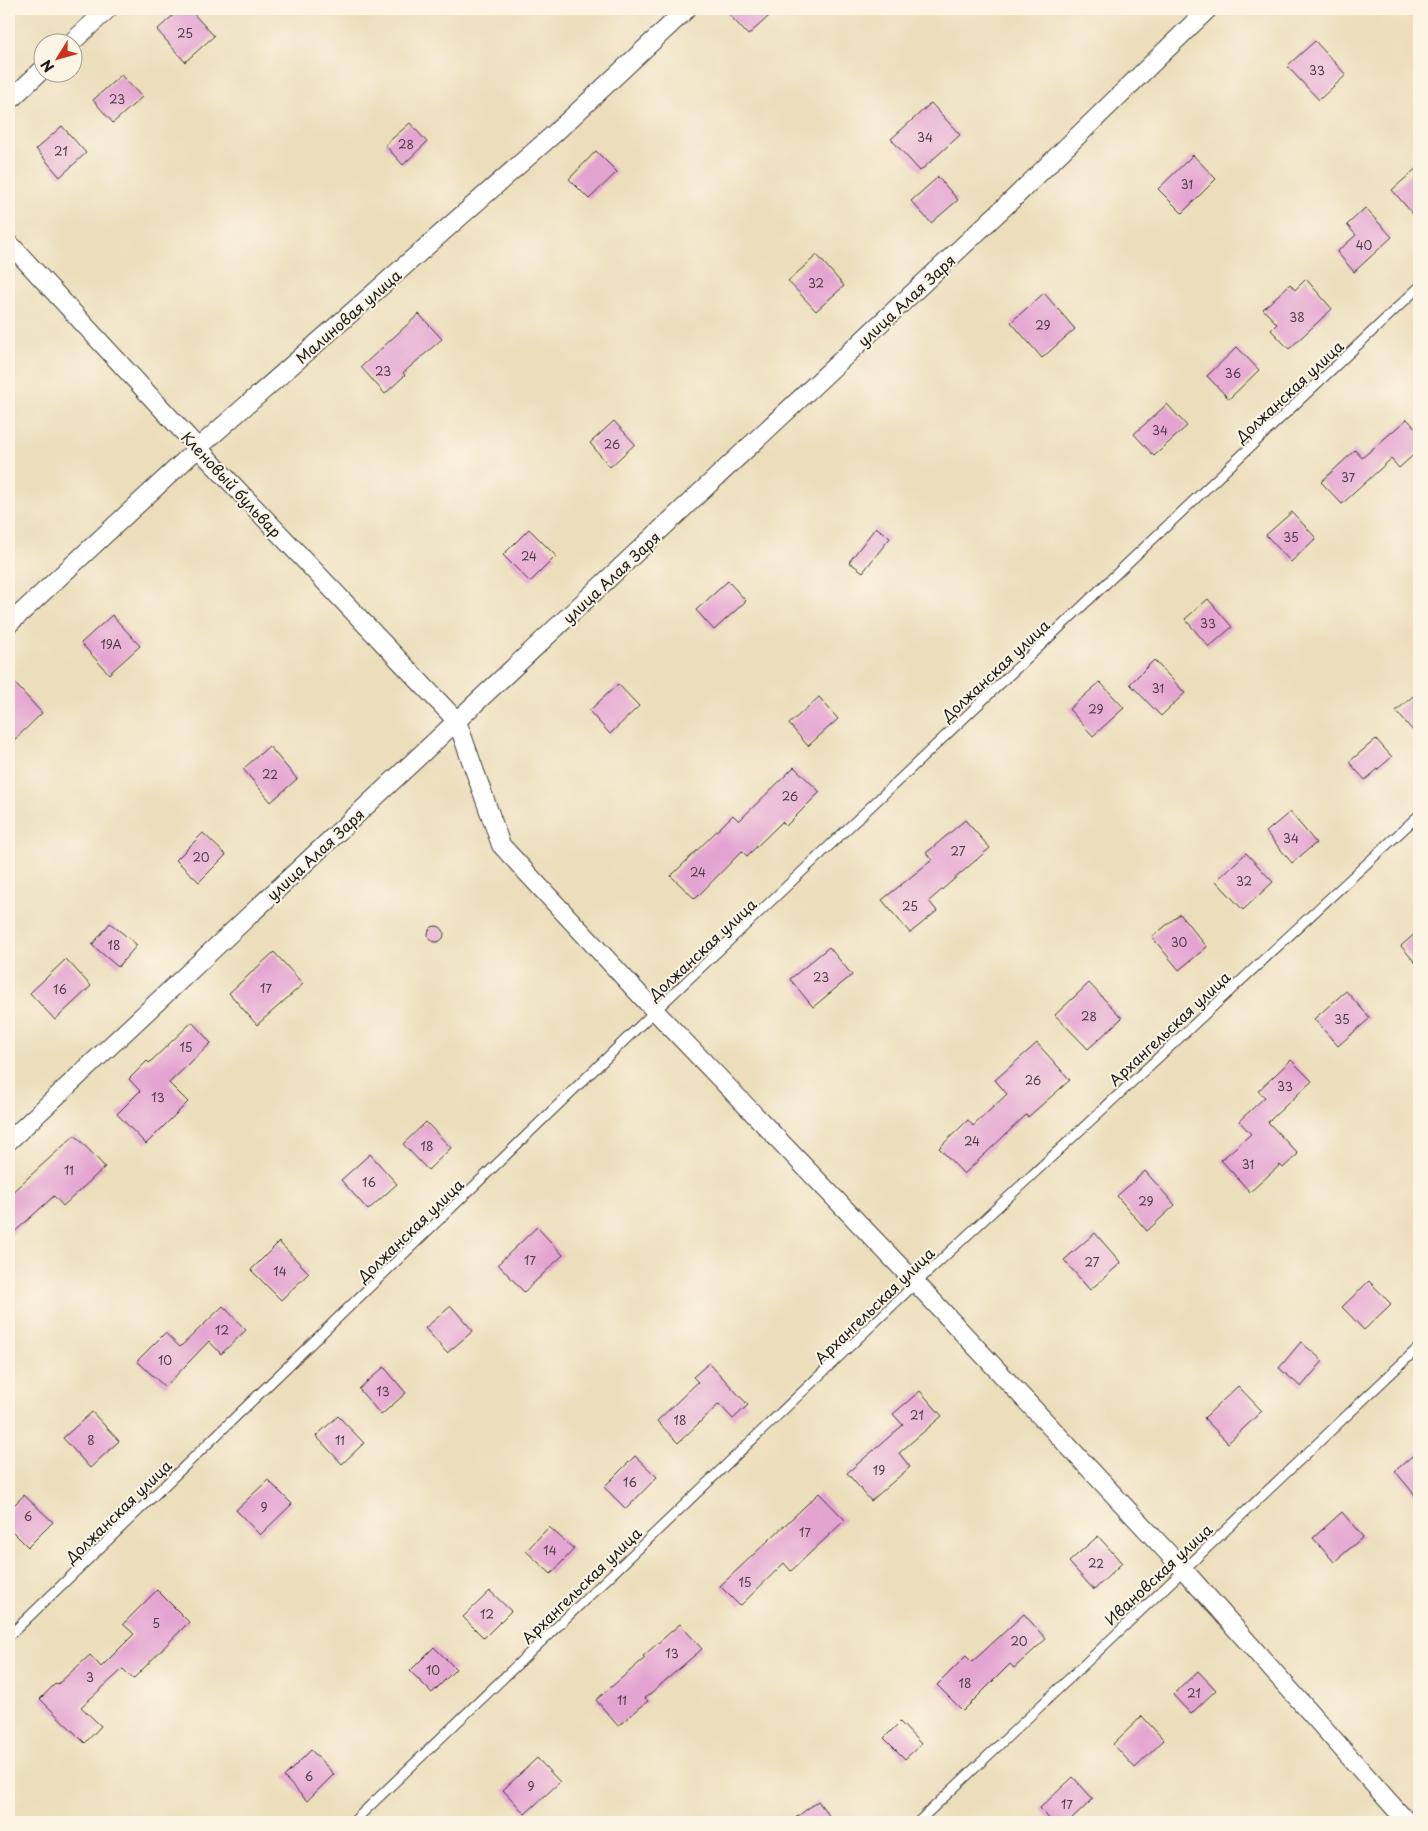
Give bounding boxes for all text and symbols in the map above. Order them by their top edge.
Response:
house number: 25 [177,24,193,42]
north arrow [32,32,82,82]
text: N [35,55,59,77]
house number: 33 [1309,61,1325,79]
house number: 23 [109,90,125,108]
house number: 34 [917,128,933,146]
house number: 28 [398,135,414,153]
house number: 21 [54,142,68,160]
house number: 31 [1181,175,1193,193]
house number: 40 [1356,236,1373,254]
street label: улица Алая Заря [852,249,960,351]
street label: Малиновая улица [290,263,406,369]
house number: 32 [808,274,824,292]
house number: 38 [1289,308,1305,326]
house number: 29 [1035,316,1051,334]
street label: Должанская улица [1229,334,1349,448]
house number: 23 [375,362,391,380]
house number: 36 [1225,364,1241,382]
house number: 34 [1152,421,1168,439]
street label: Кленовый бульвар [176,426,288,542]
house number: 26 [604,435,620,453]
house number: 37 [1341,468,1356,486]
street label: улица Алая Заря [557,526,665,628]
house number: 35 [1283,528,1299,546]
house number: 24 [521,547,537,565]
street label: Должанская улица [935,613,1055,727]
house number: 33 [1200,614,1216,632]
house number: 19А [100,635,122,653]
house number: 31 [1152,679,1164,697]
house number: 29 [1088,700,1104,718]
house number: 22 [262,765,278,783]
house number: 26 [782,787,798,805]
street label: улица Алая Заря [261,803,369,905]
house number: 34 [1283,829,1299,847]
house number: 27 [951,842,966,860]
house number: 20 [192,848,210,866]
house number: 24 [690,863,706,881]
house number: 32 [1236,872,1252,890]
street label: Должанская улица [642,892,762,1006]
house number: 25 [902,897,918,915]
house number: 30 [1171,933,1188,951]
house number: 18 [108,936,120,954]
street label: Архангельская улица [1103,965,1235,1091]
house number: 23 [813,968,829,986]
house number: 17 [260,979,272,997]
house number: 16 [53,980,67,998]
house number: 28 [1081,1007,1097,1025]
house number: 35 [1334,1010,1350,1028]
house number: 15 [179,1038,193,1056]
house number: 26 [1025,1071,1041,1089]
house number: 33 [1277,1077,1293,1095]
house number: 13 [151,1088,165,1106]
house number: 24 [964,1132,980,1150]
house number: 18 [421,1137,433,1155]
house number: 31 [1242,1155,1254,1173]
house number: 11 [64,1161,74,1179]
street label: Должанская улица [351,1172,469,1288]
house number: 16 [362,1173,376,1191]
house number: 29 [1138,1192,1154,1210]
street label: Архангельская улица [809,1241,940,1369]
house number: 17 [524,1251,536,1269]
house number: 27 [1085,1253,1100,1271]
house number: 14 [273,1262,287,1280]
house number: 12 [215,1321,229,1339]
house number: 10 [158,1351,172,1369]
house number: 13 [376,1382,390,1400]
house number: 21 [910,1406,924,1424]
house number: 18 [674,1411,686,1429]
house number: 8 [87,1431,95,1449]
house number: 11 [335,1431,345,1449]
street label: Должанская улица [59,1453,177,1569]
house number: 19 [873,1461,885,1479]
house number: 16 [623,1473,637,1491]
house number: 9 [260,1498,268,1516]
house number: 6 [24,1507,32,1525]
street label: Ивановская улица [1099,1518,1217,1630]
street label: Архангельская улица [516,1521,647,1649]
house number: 17 [799,1523,811,1541]
house number: 14 [543,1541,557,1559]
house number: 22 [1088,1554,1104,1572]
house number: 15 [738,1573,752,1591]
house number: 12 [480,1605,494,1623]
house number: 5 [152,1614,160,1632]
house number: 20 [1010,1632,1028,1650]
house number: 13 [665,1644,679,1662]
house number: 10 [426,1661,440,1679]
house number: 3 [86,1668,94,1686]
house number: 18 [959,1674,971,1692]
house number: 21 [1187,1684,1201,1702]
house number: 11 [617,1691,627,1709]
house number: 6 [305,1767,313,1785]
house number: 9 [527,1777,535,1795]
house number: 17 [1061,1795,1073,1813]

